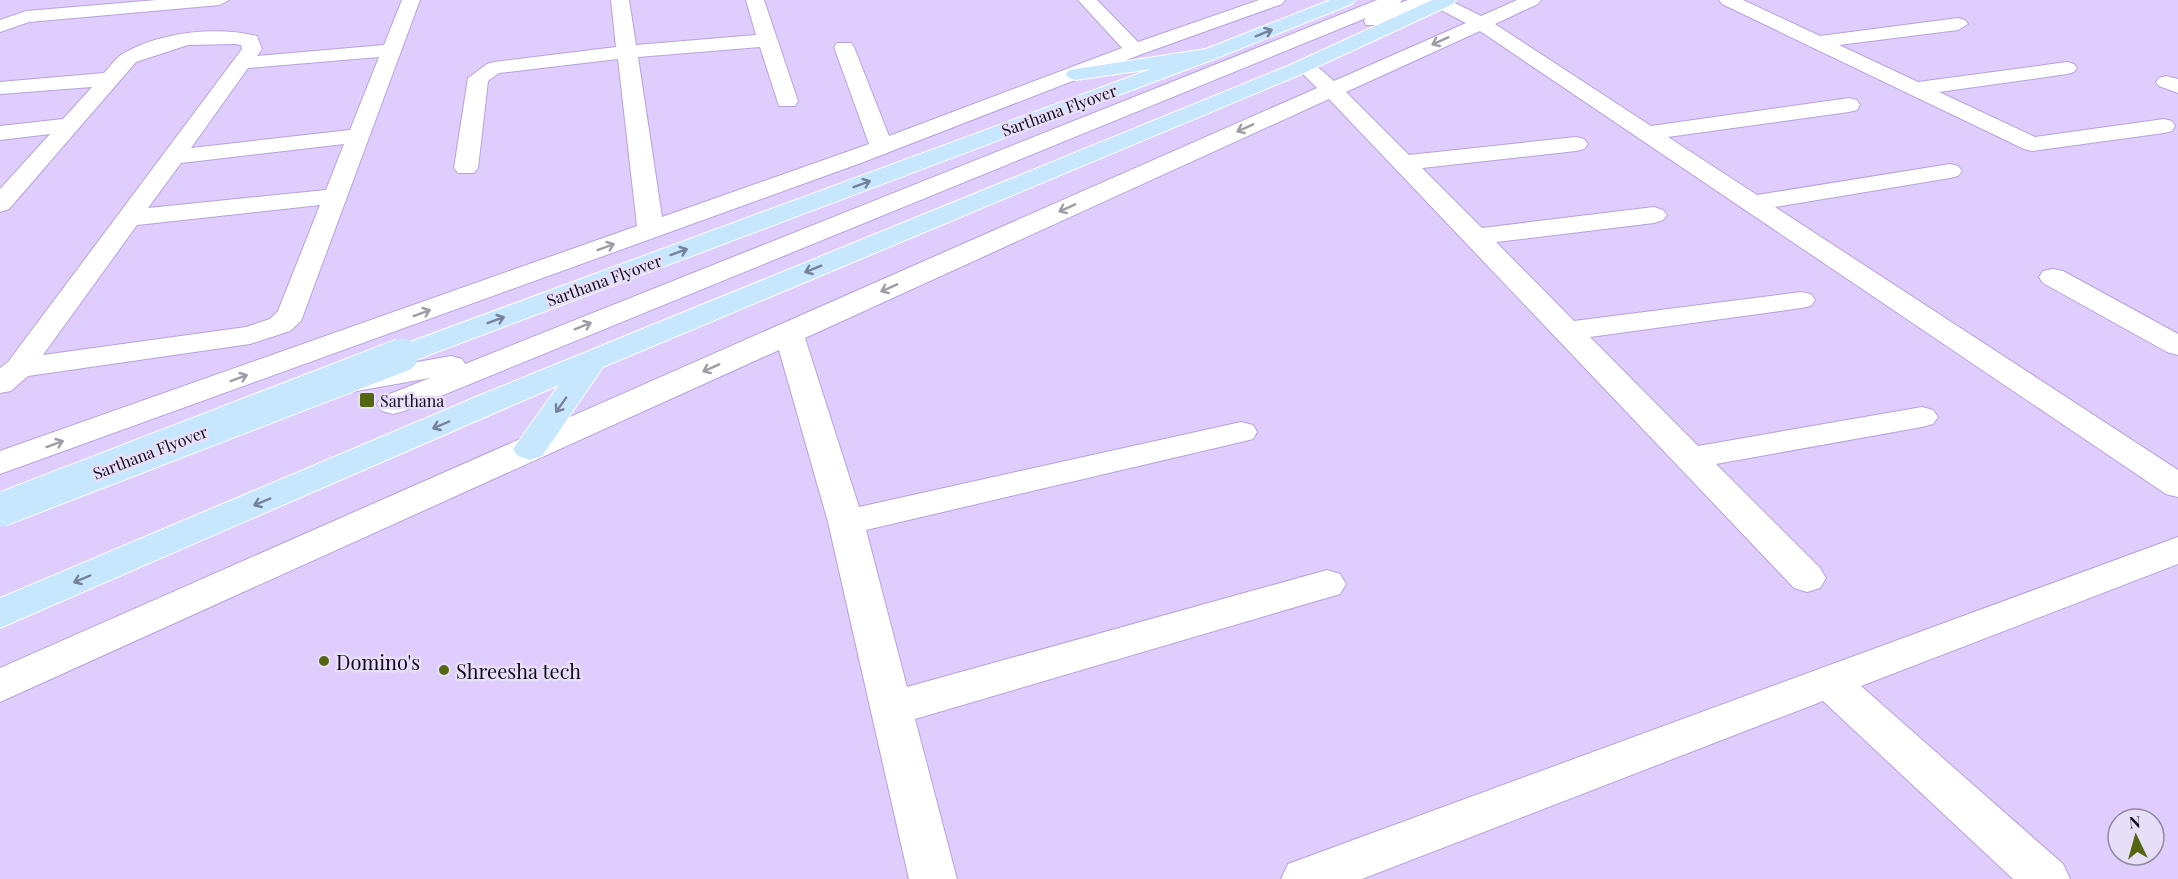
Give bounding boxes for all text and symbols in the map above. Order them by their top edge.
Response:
one-way arrow [1254,27,1273,38]
one-way arrow [1431,36,1449,47]
street label: Sarthana Flyover [998,79,1120,141]
one-way arrow [1236,123,1254,135]
one-way arrow [852,178,870,189]
one-way arrow [1058,203,1076,214]
one-way arrow [596,241,615,252]
one-way arrow [669,246,688,257]
street label: Sarthana Flyover [543,249,665,311]
one-way arrow [804,264,823,275]
one-way arrow [880,283,899,294]
one-way arrow [413,306,431,317]
one-way arrow [486,314,505,325]
one-way arrow [573,319,592,330]
one-way arrow [702,363,720,374]
one-way arrow [229,372,248,383]
place label: Sarthana [380,390,444,411]
marker: Sarthana [358,391,376,409]
one-way arrow [554,397,567,413]
one-way arrow [432,419,450,431]
street label: Sarthana Flyover [90,420,210,484]
one-way arrow [45,437,64,448]
one-way arrow [253,496,271,508]
one-way arrow [74,573,92,585]
place label: Domino's [336,648,420,675]
marker: Domino's [317,654,331,668]
place label: Shreesha tech [456,657,581,684]
marker: Shreesha tech [437,663,451,677]
north arrow [2106,807,2166,867]
text: N [2128,811,2142,833]

